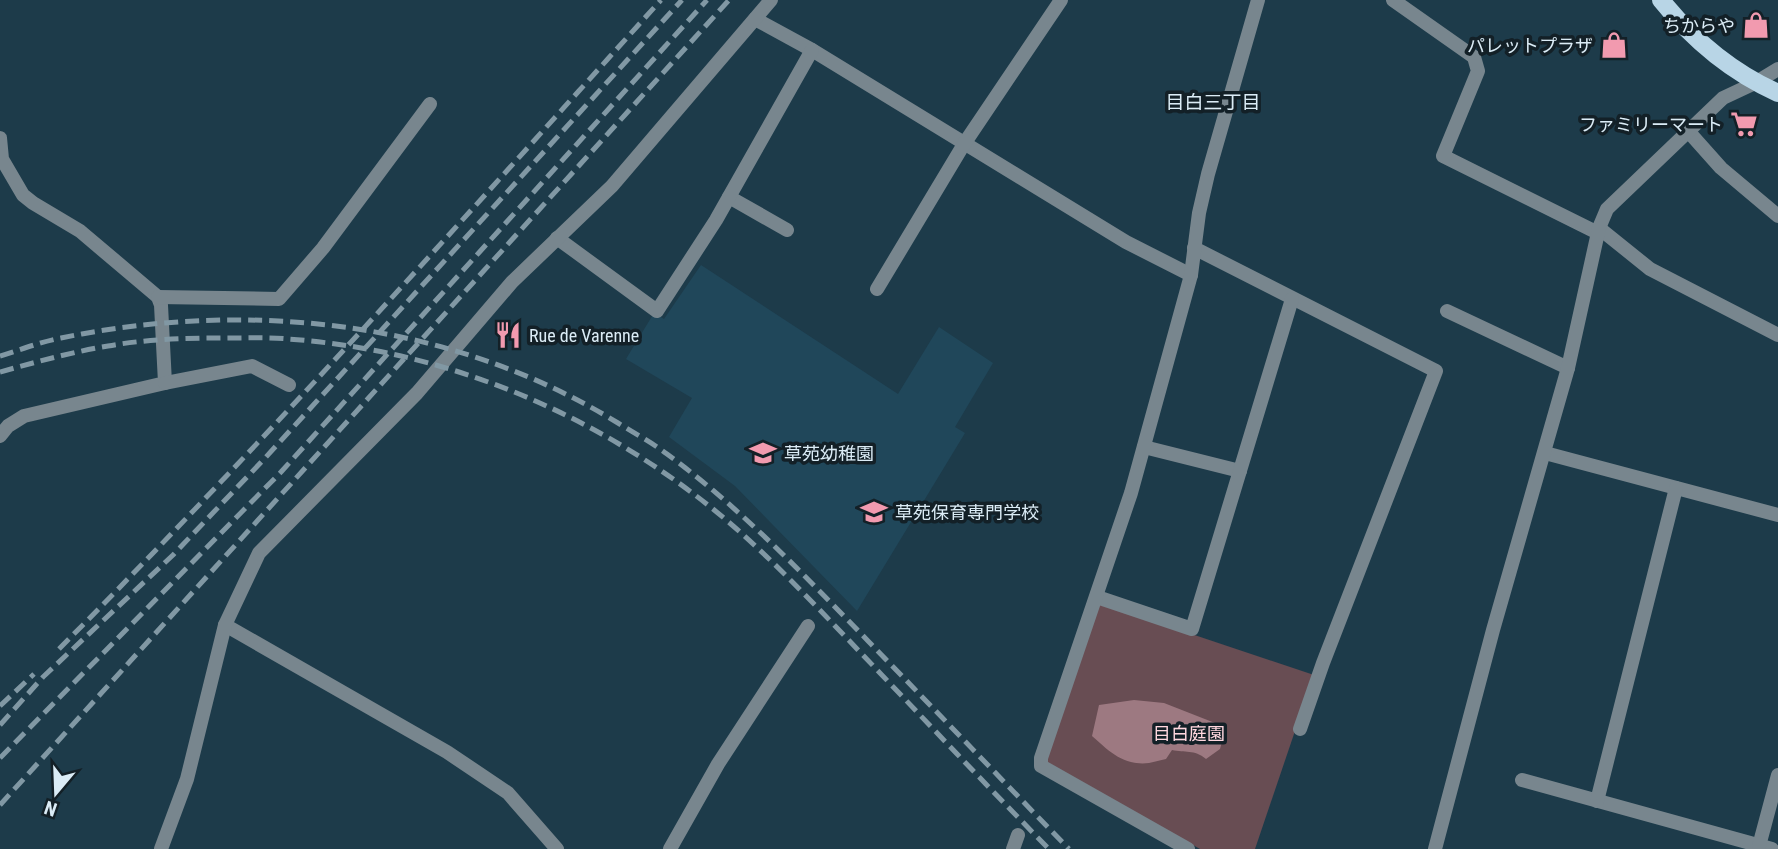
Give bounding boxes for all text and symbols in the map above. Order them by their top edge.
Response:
shop icon: ちからや [1741,10,1771,40]
place label: ちからや [1663,15,1735,36]
shop icon: パレットプラザ [1599,30,1629,60]
place label: パレットプラザ [1467,35,1593,56]
district label: 目白三丁目 [1165,91,1261,114]
supermarket icon: ファミリーマート [1729,109,1759,139]
place label: ファミリーマート [1579,114,1723,135]
restaurant icon: Rue de Varenne [493,320,523,350]
place label: Rue de Varenne [529,325,639,346]
school or university icon: 草苑幼稚園 [748,438,778,468]
place label: 草苑幼稚園 [784,443,874,464]
school or university icon: 草苑保育専門学校 [859,497,889,527]
place label: 草苑保育専門学校 [895,502,1039,523]
park label: 目白庭園 [1153,723,1225,744]
north arrow [21,758,91,828]
text: N [41,796,60,821]

